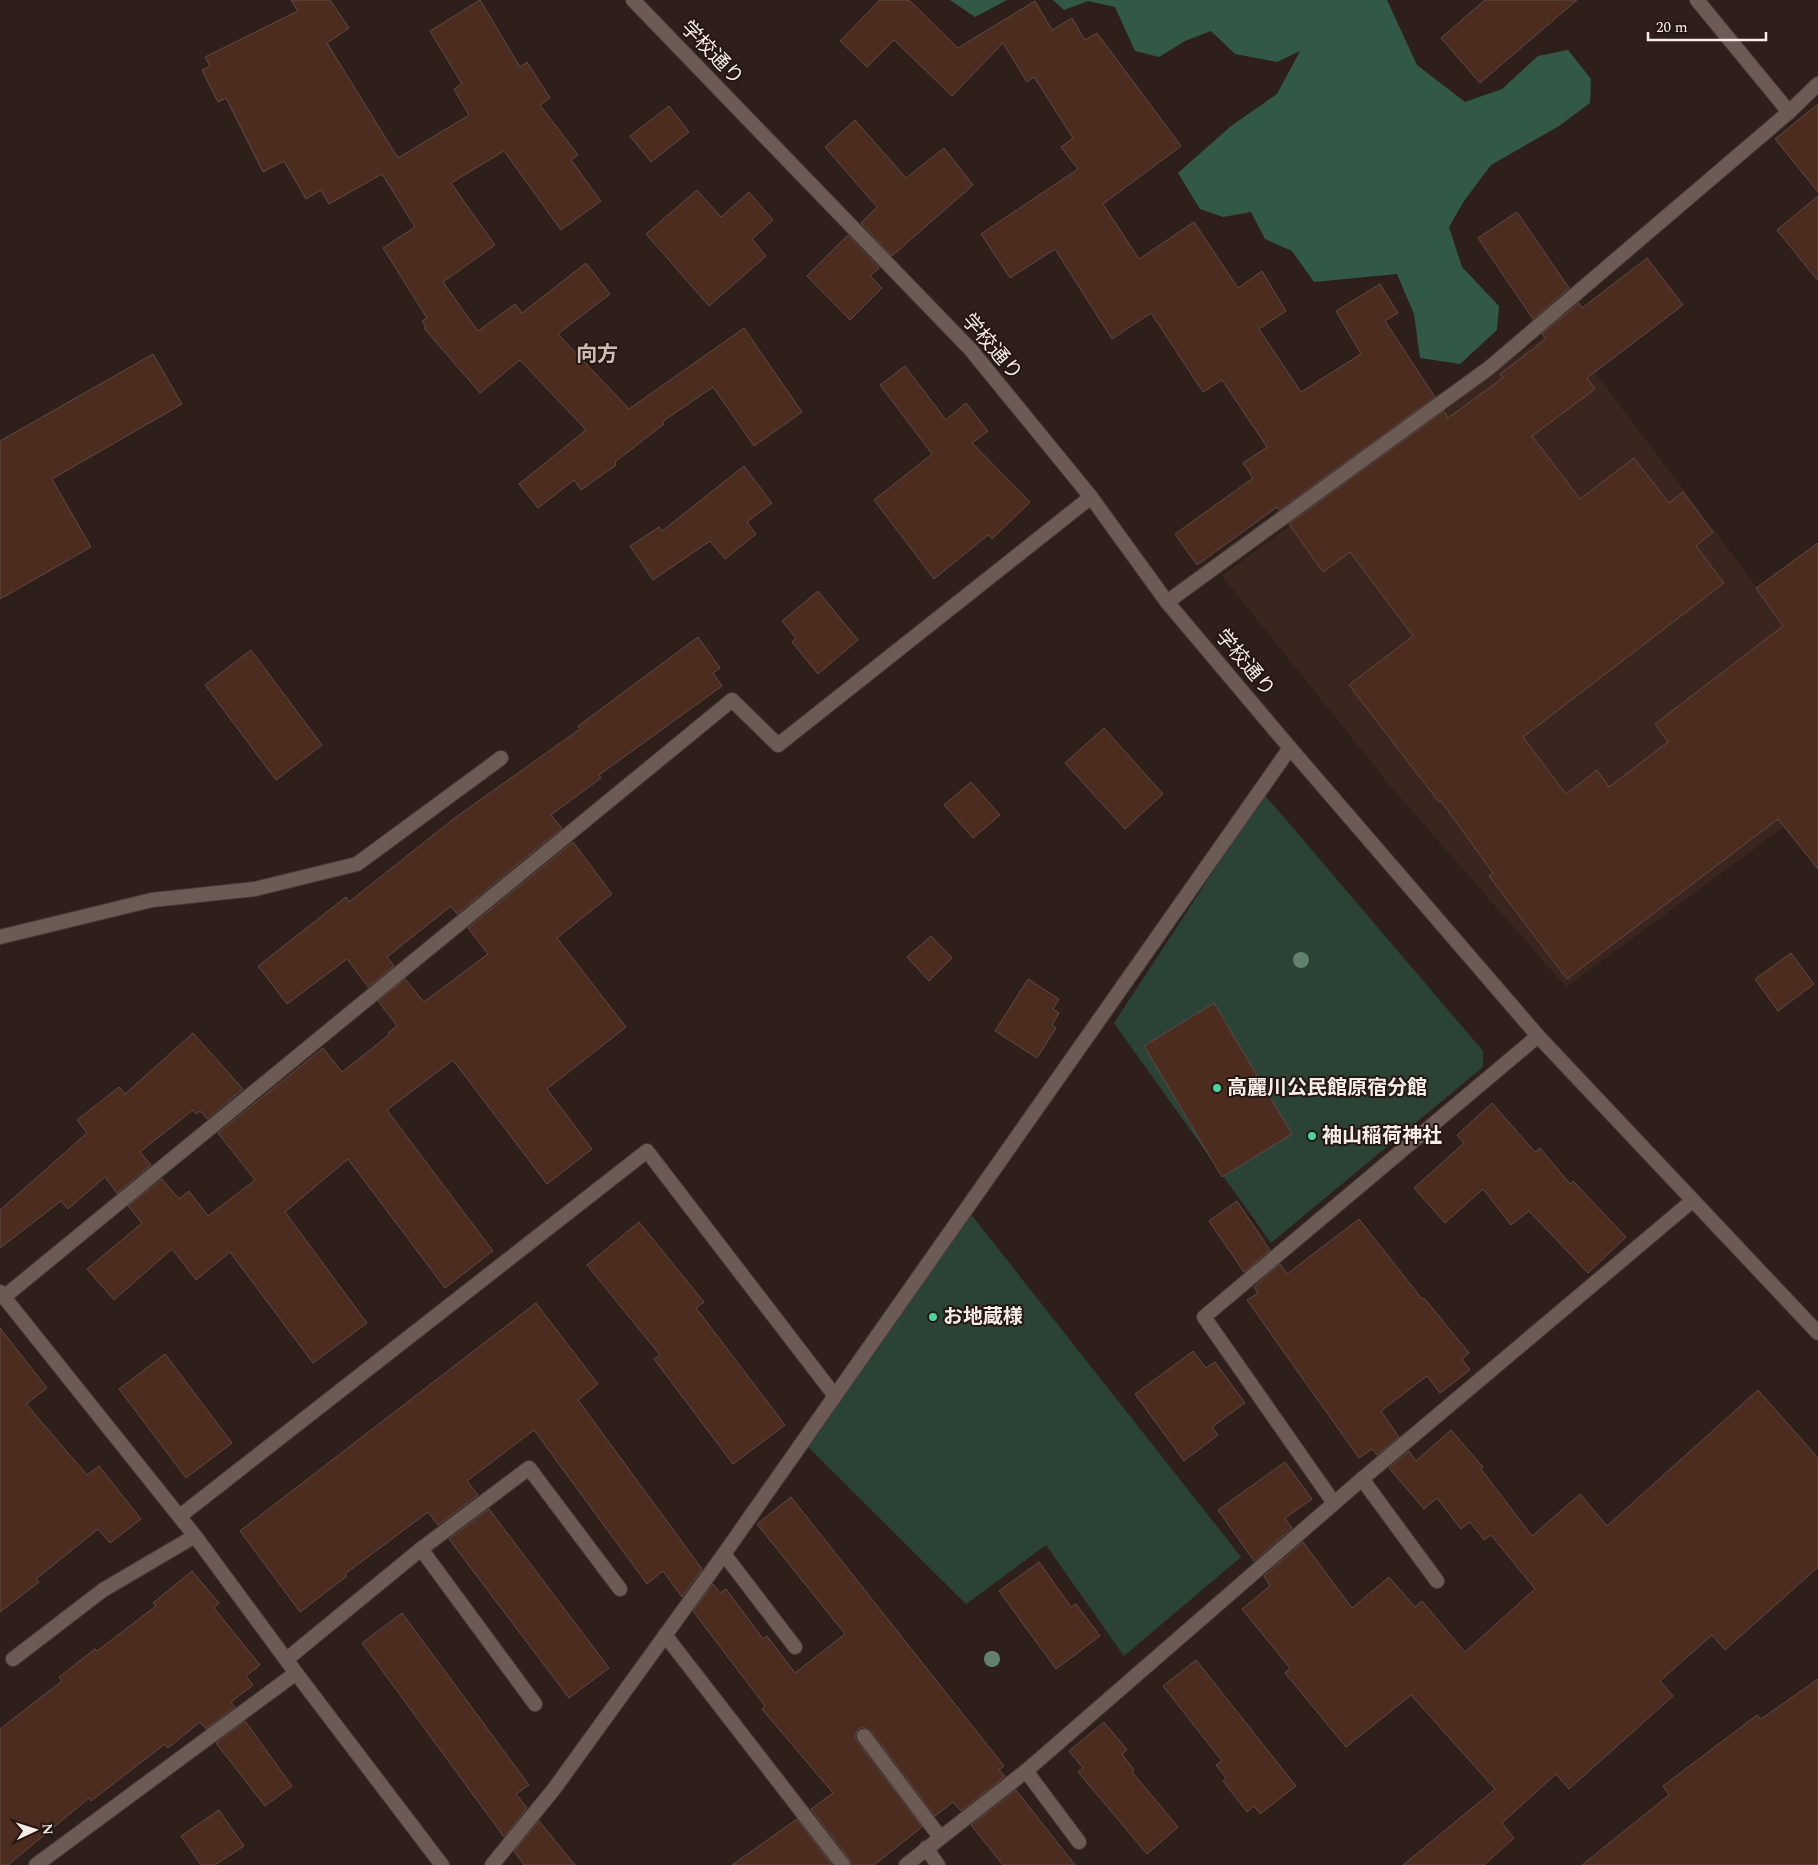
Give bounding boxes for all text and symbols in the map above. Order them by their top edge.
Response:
scale bar [1648,10,1766,42]
street label: 学校通り [673,14,751,92]
text: 20 m [1656,16,1688,39]
street label: 学校通り [954,307,1030,387]
district label: 向方 [576,339,618,371]
street label: 学校通り [1208,623,1282,703]
place label: 高麗川公民館原宿分館 [1227,1073,1427,1103]
marker: 高麗川公民館原宿分館 [1211,1082,1223,1094]
place label: 袖山稲荷神社 [1322,1121,1442,1151]
marker: 袖山稲荷神社 [1306,1130,1318,1142]
place label: お地蔵様 [943,1302,1023,1332]
marker: お地蔵様 [927,1311,939,1323]
north arrow [10,1805,60,1855]
text: N [37,1823,58,1836]

